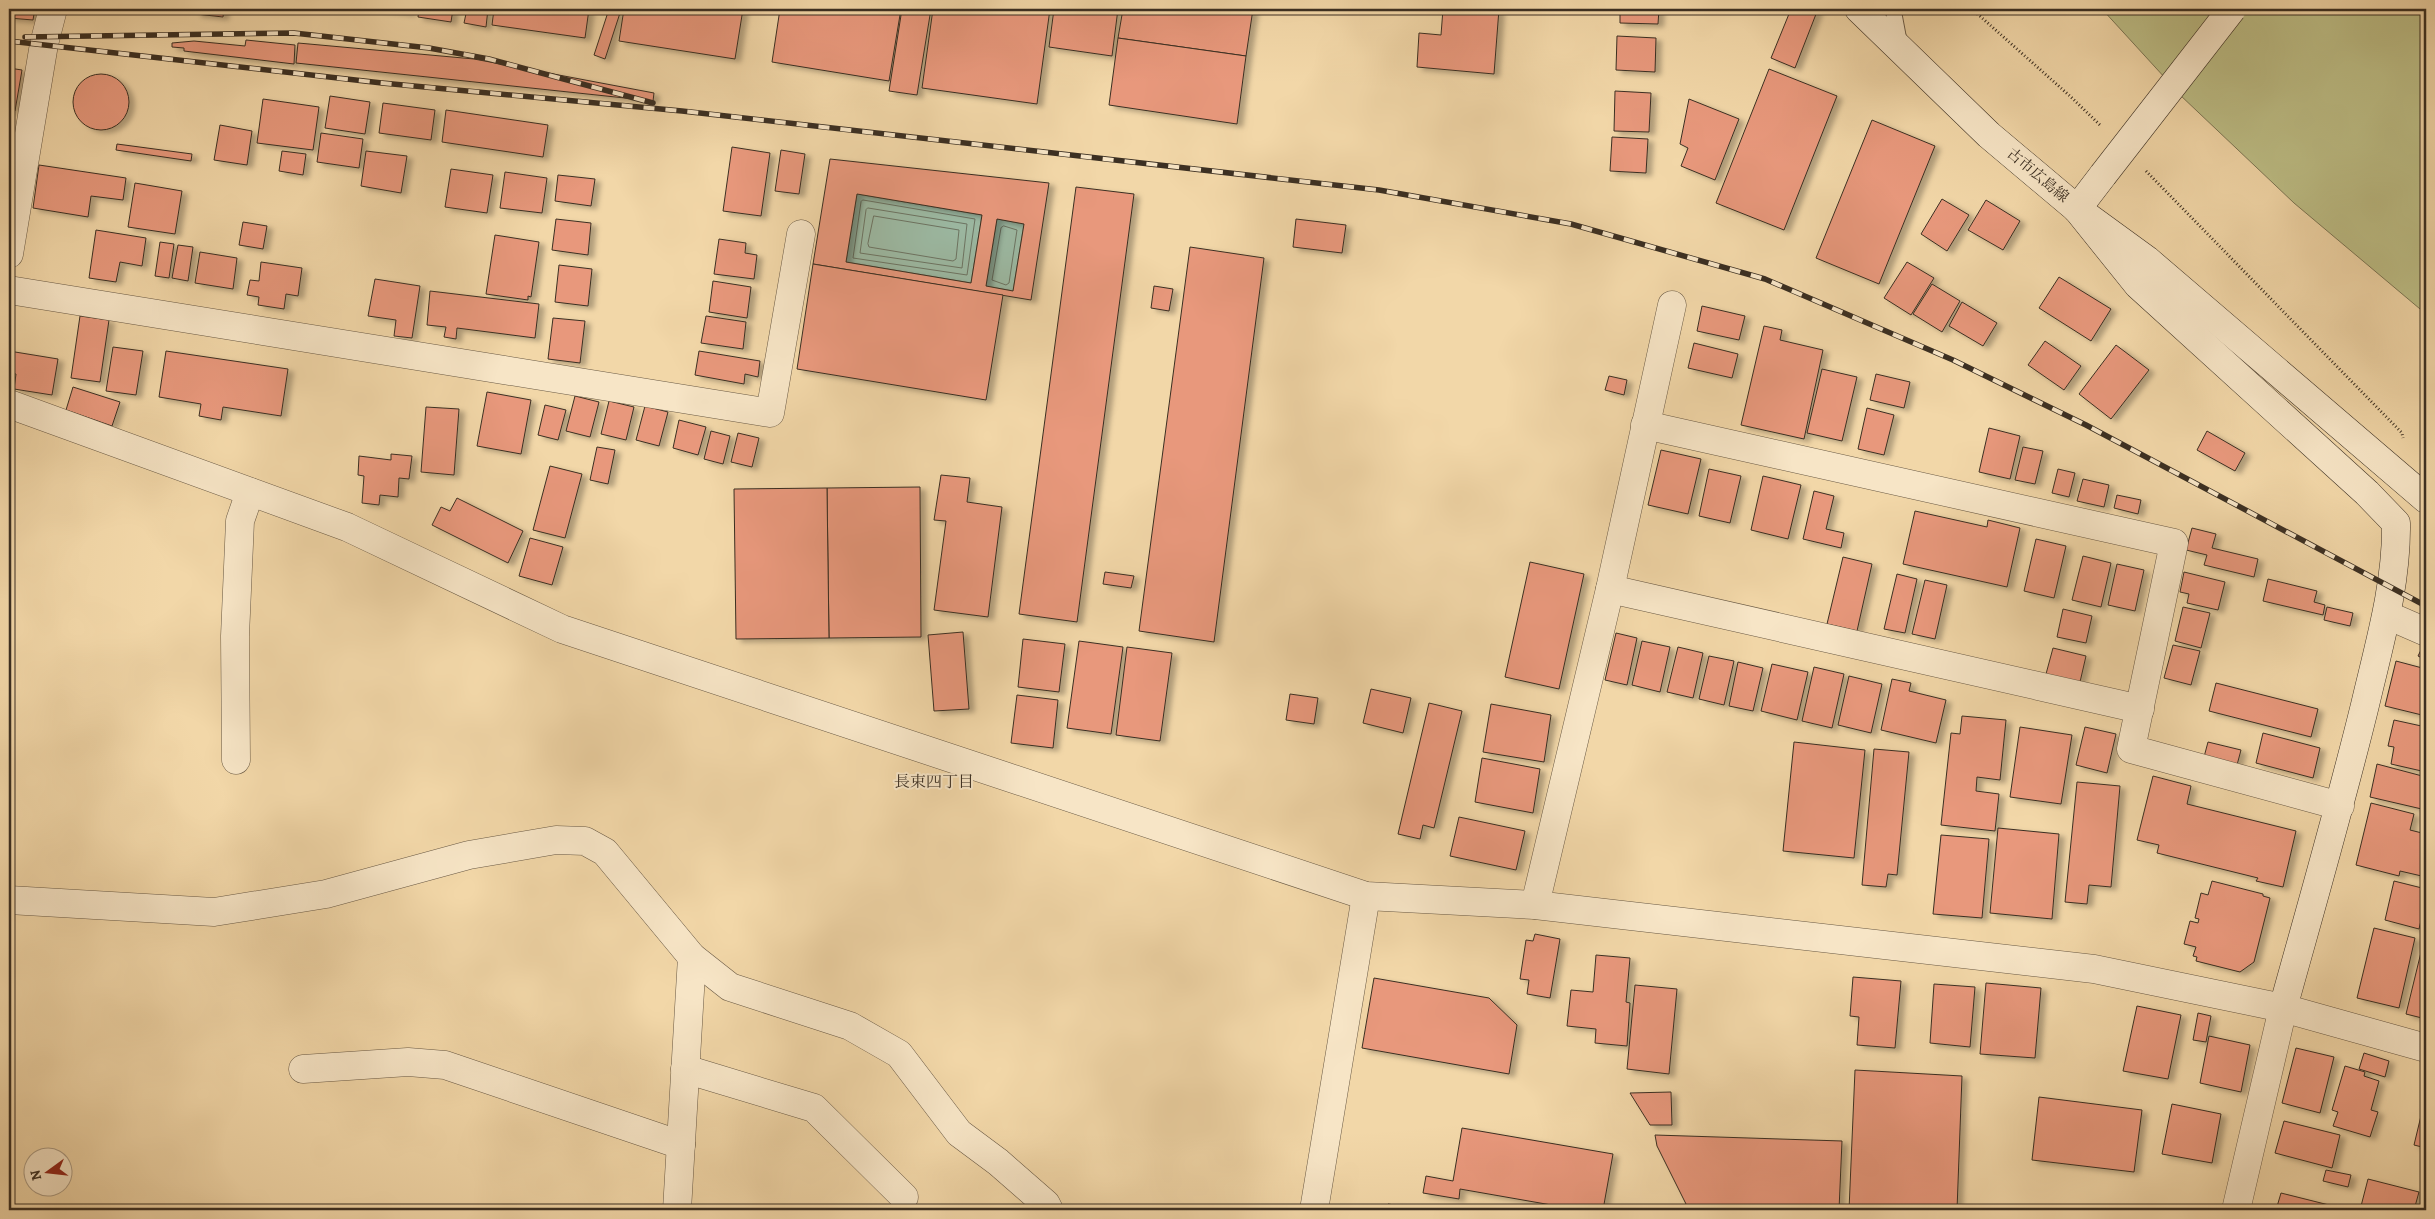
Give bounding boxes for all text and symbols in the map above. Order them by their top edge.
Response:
street label: 古市広島線 [2003,143,2073,207]
district label: 長束四丁目 [894,771,974,793]
north arrow [22,1146,72,1196]
text: N [25,1168,46,1183]

